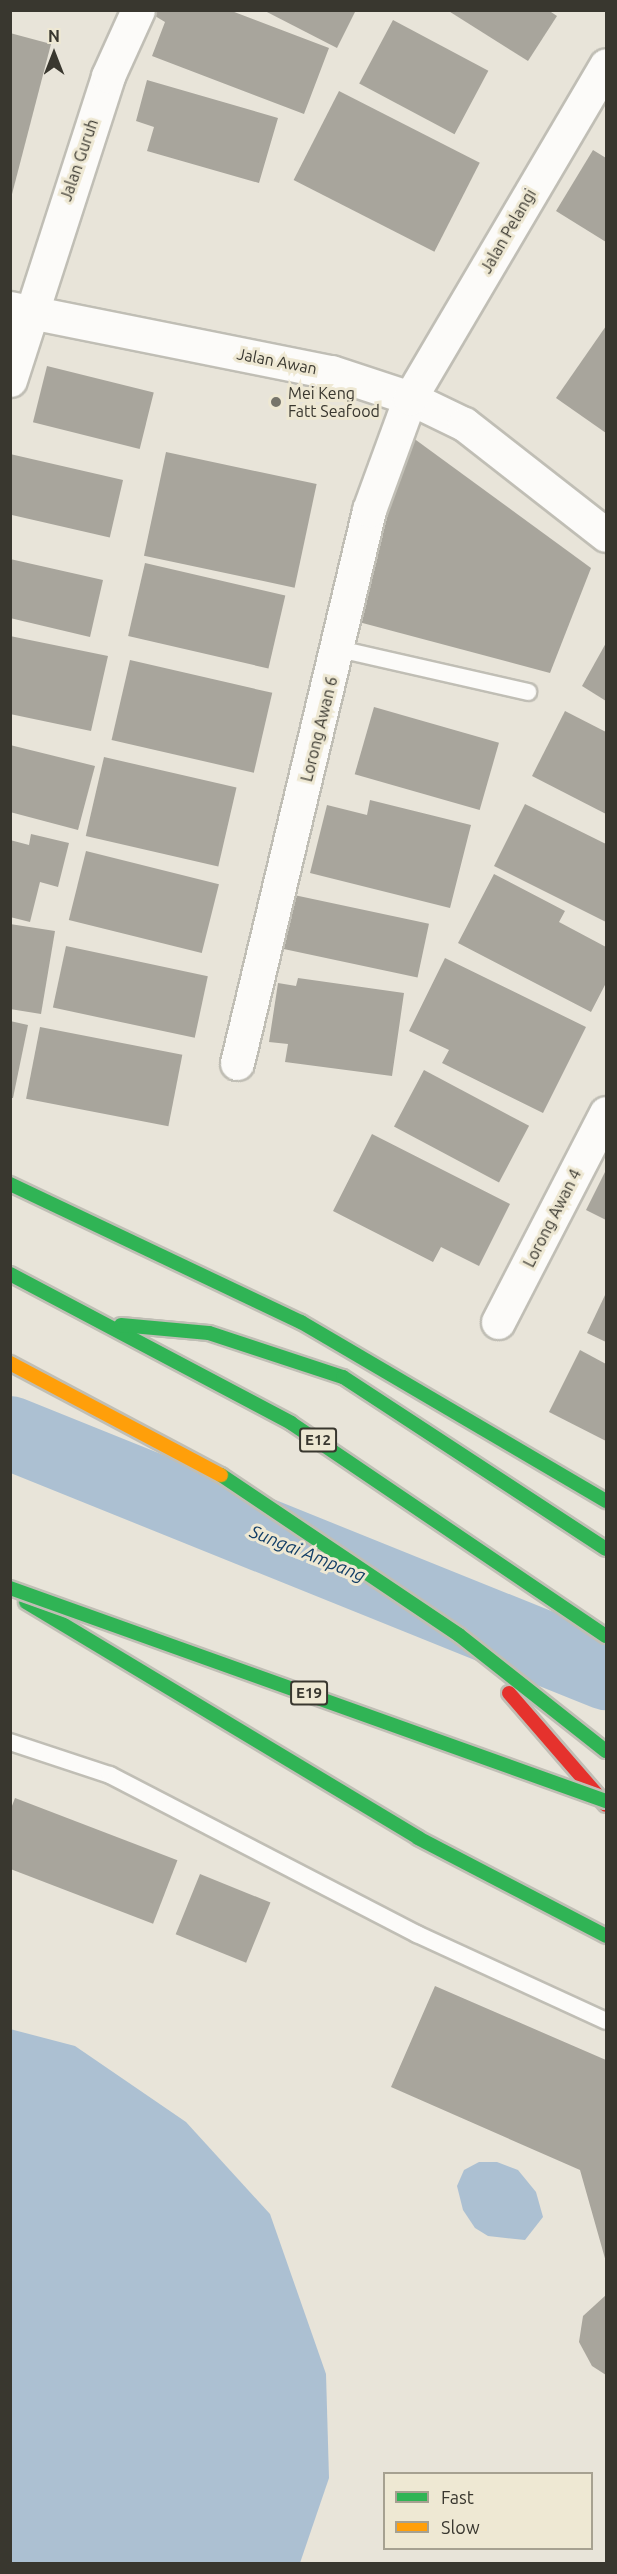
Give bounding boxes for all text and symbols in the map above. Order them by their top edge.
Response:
north arrow [24,24,84,84]
text: N [48,27,60,45]
street label: Jalan Guruh [56,116,102,204]
street label: Jalan Pelangi [476,185,540,277]
street label: Jalan Awan [235,344,319,378]
place label: Mei Keng Fatt Seafood [288,383,380,421]
marker: Mei Keng Fatt Seafood [269,395,283,409]
street label: Lorong Awan 6 [297,674,341,784]
street label: Lorong Awan 4 [519,1166,585,1270]
road number: E12 [298,1428,338,1452]
water label: Sungai Ampang [247,1520,369,1586]
road number: E19 [290,1681,328,1705]
legend [383,2472,593,2550]
text: Fast [441,2487,474,2507]
text: Slow [441,2517,480,2537]

